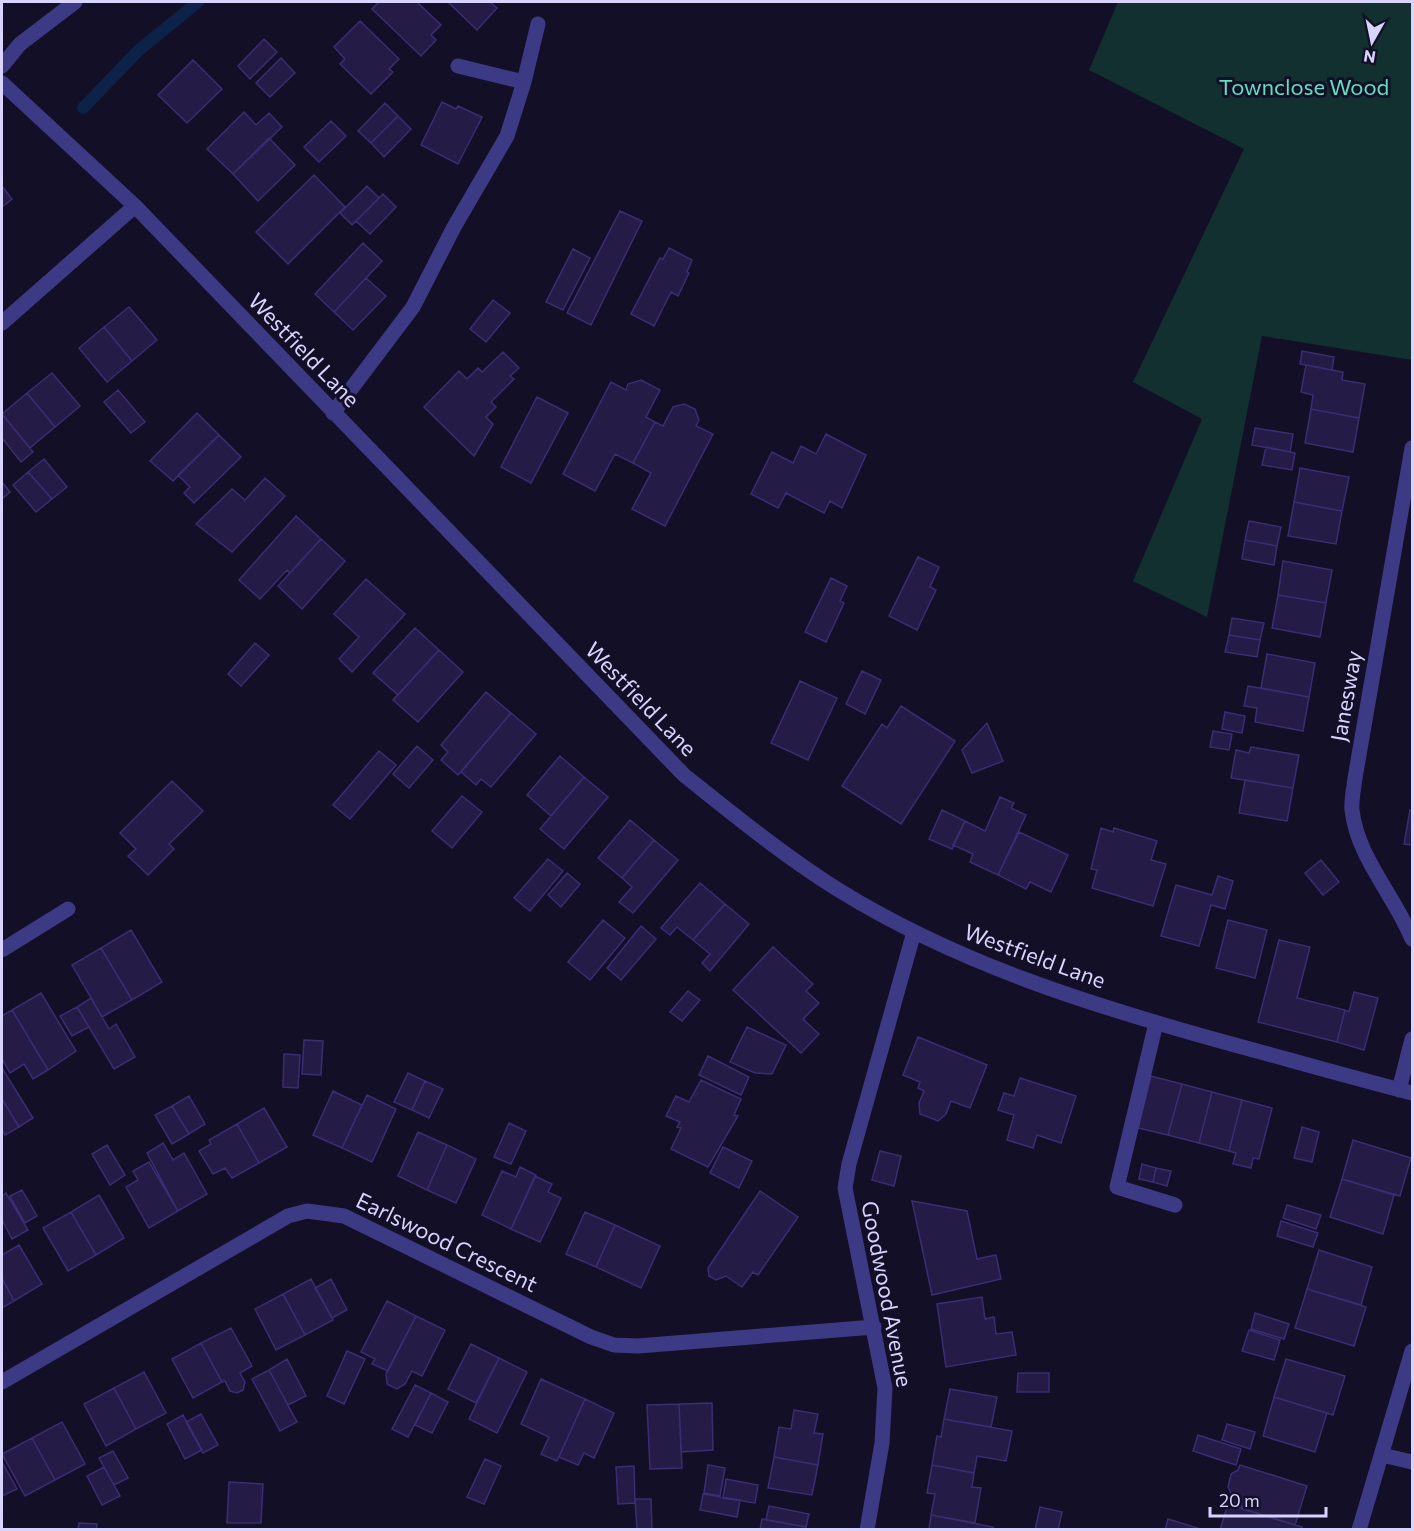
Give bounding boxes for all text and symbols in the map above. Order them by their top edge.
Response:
north arrow [1342,12,1402,72]
text: N [1362,47,1377,68]
park label: Townclose Wood [1219,73,1389,100]
street label: Westfield Lane [243,287,366,412]
street label: Westfield Lane [580,636,703,761]
street label: Janesway [1324,648,1367,744]
street label: Westfield Lane [961,917,1109,994]
street label: Earlswood Crescent [352,1186,542,1297]
street label: Goodwood Avenue [856,1199,919,1389]
scale bar [1210,1480,1326,1518]
text: 20 m [1219,1489,1260,1511]

